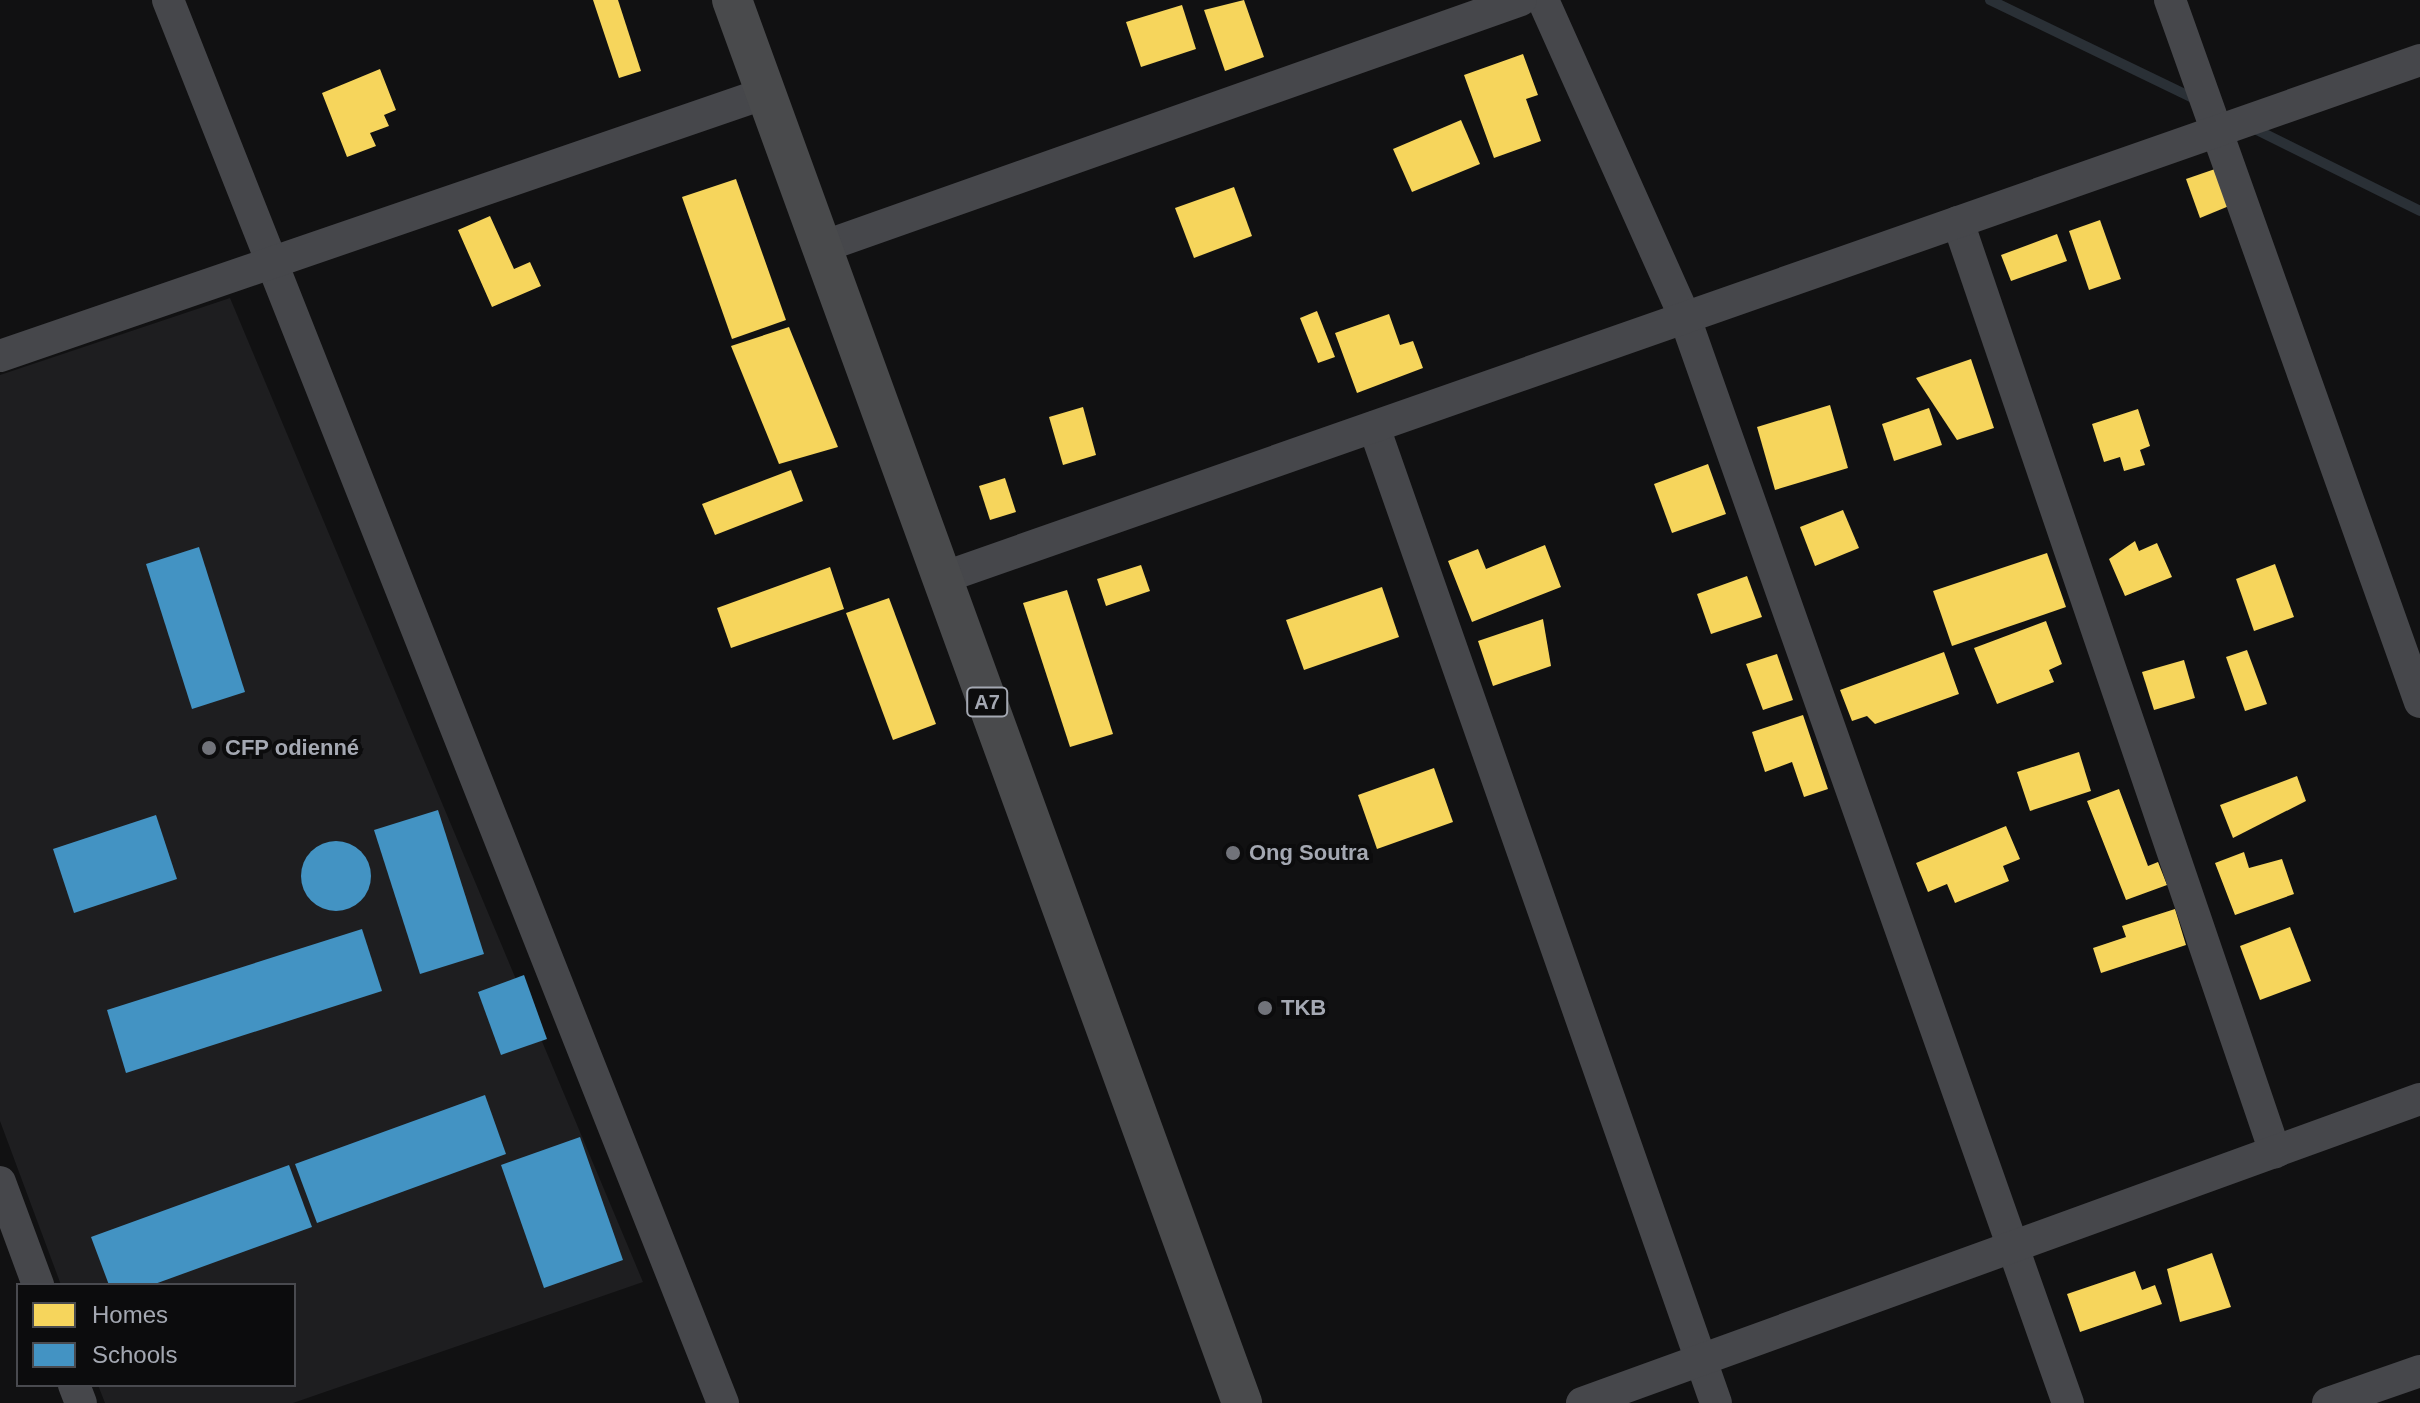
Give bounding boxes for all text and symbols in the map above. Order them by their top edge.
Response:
road number: A7 [965,686,1009,718]
place label: CFP odienné [225,735,359,761]
marker: CFP odienné [200,739,218,757]
place label: Ong Soutra [1249,840,1369,866]
marker: Ong Soutra [1224,844,1242,862]
place label: TKB [1281,995,1326,1021]
marker: TKB [1256,999,1274,1017]
legend [16,1283,296,1387]
text: Homes [92,1301,168,1328]
text: Schools [92,1341,177,1368]

